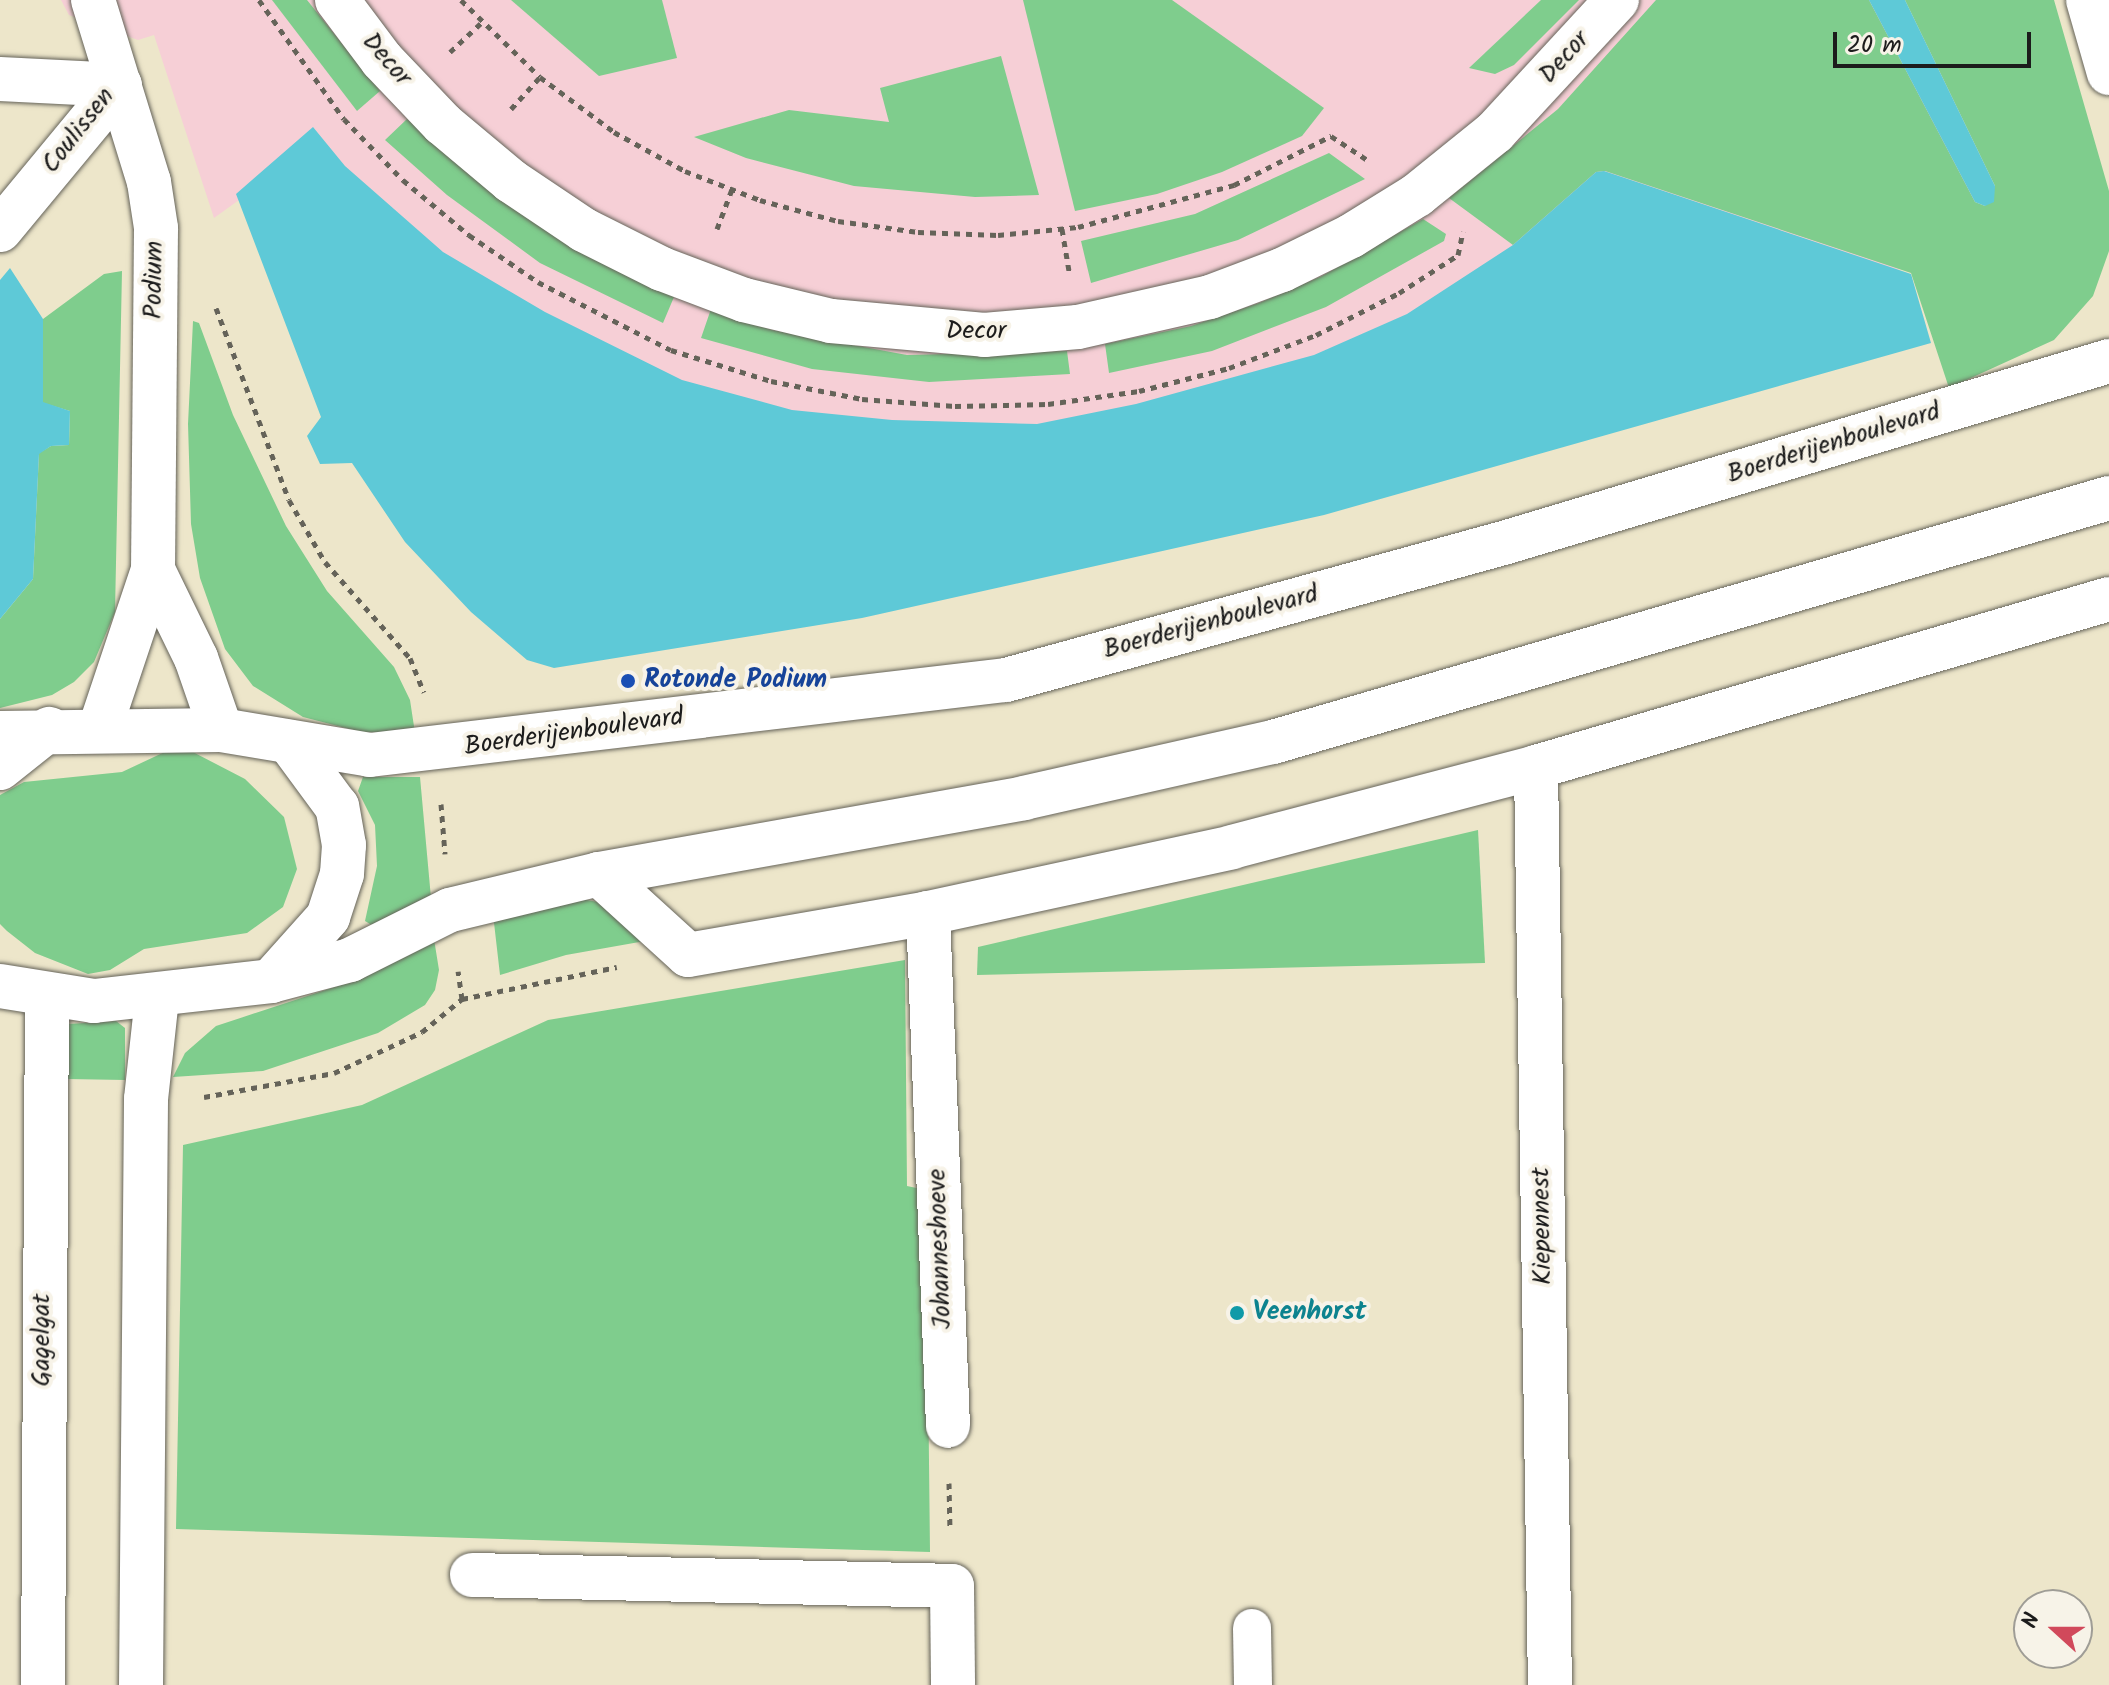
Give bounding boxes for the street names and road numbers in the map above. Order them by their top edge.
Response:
street label: Decor [1533,25,1597,91]
street label: Decor [354,27,418,93]
street label: Coulissen [36,82,122,180]
street label: Podium [139,241,171,319]
street label: Decor [946,316,1006,348]
street label: Boerderijenboulevard [1724,397,1944,491]
street label: Boerderijenboulevard [1100,579,1322,667]
street label: Boerderijenboulevard [462,702,686,764]
street label: Kiepennest [1526,1167,1560,1285]
street label: Johanneshoeve [923,1168,959,1330]
street label: Gagelgat [27,1293,59,1387]

